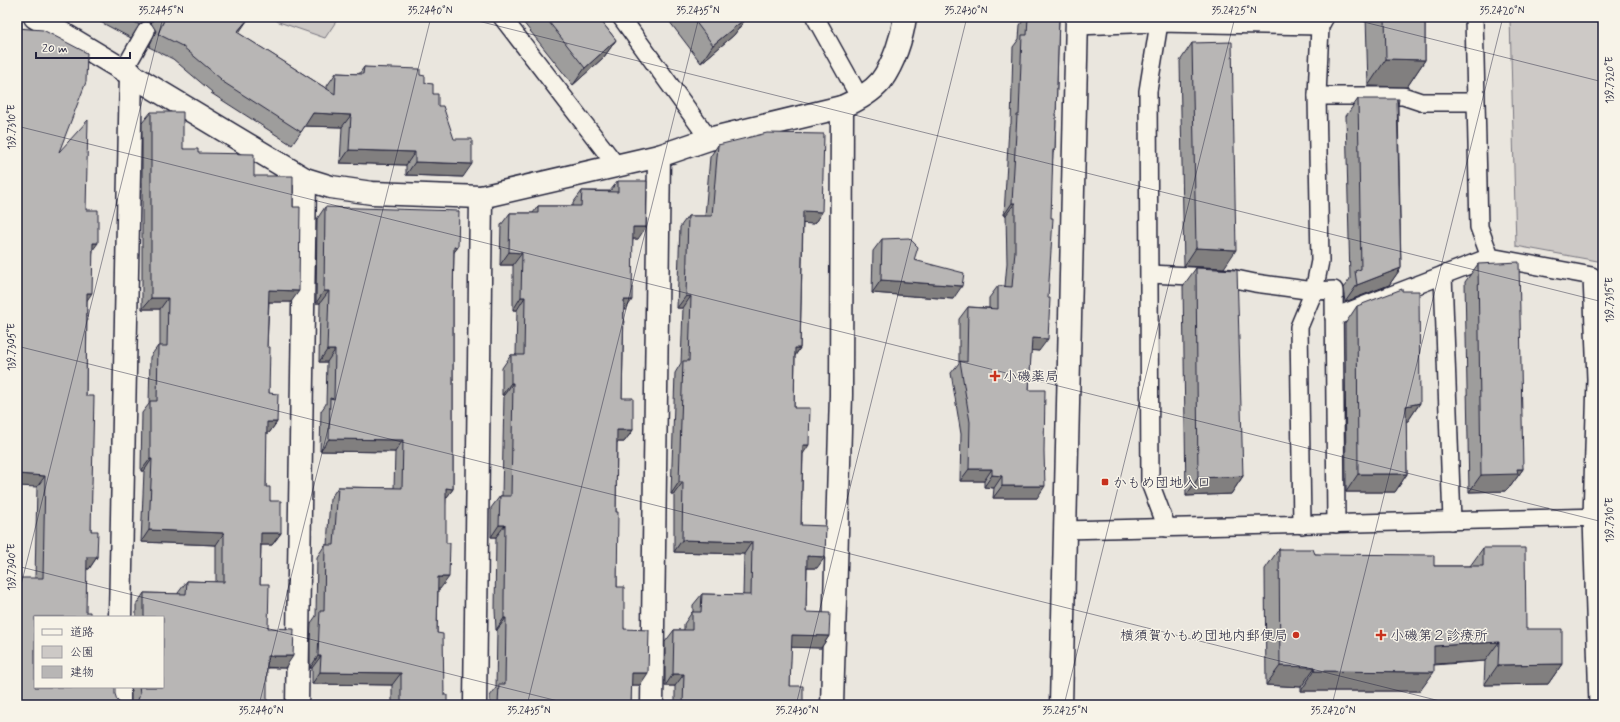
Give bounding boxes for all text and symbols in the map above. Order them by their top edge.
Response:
text: 35.2445°N [138,4,184,18]
text: 35.2440°N [408,4,453,18]
text: 35.2435°N [676,4,720,18]
text: 35.2430°N [945,4,988,18]
text: 35.2425°N [1211,4,1257,18]
text: 35.2420°N [1480,4,1525,18]
scale bar [36,34,130,60]
text: 20 m [42,41,68,57]
text: 139.7320°E [1603,56,1617,104]
text: 139.7310°E [5,104,19,150]
text: 139.7315°E [1603,277,1617,323]
text: 139.7305°E [5,323,19,371]
place label: 小磯薬局 [1003,368,1059,386]
marker: 小磯薬局 [990,371,1000,381]
place label: かもめ団地入口 [1113,474,1211,492]
marker: かもめ団地入口 [1100,477,1110,487]
text: 139.7310°E [1603,497,1617,543]
text: 139.7300°E [5,543,19,591]
legend [34,616,164,688]
text: 道路 [70,625,94,641]
place label: 横須賀かもめ団地内郵便局 [1120,627,1288,645]
place label: 小磯第２診療所 [1390,627,1488,645]
marker: 小磯第２診療所 [1375,629,1387,641]
marker: 横須賀かもめ団地内郵便局 [1291,630,1301,640]
text: 公園 [70,645,94,661]
text: 建物 [70,665,94,681]
text: 35.2440°N [239,704,284,718]
text: 35.2435°N [507,704,551,718]
text: 35.2430°N [776,704,819,718]
text: 35.2425°N [1042,704,1088,718]
text: 35.2420°N [1311,704,1356,718]

